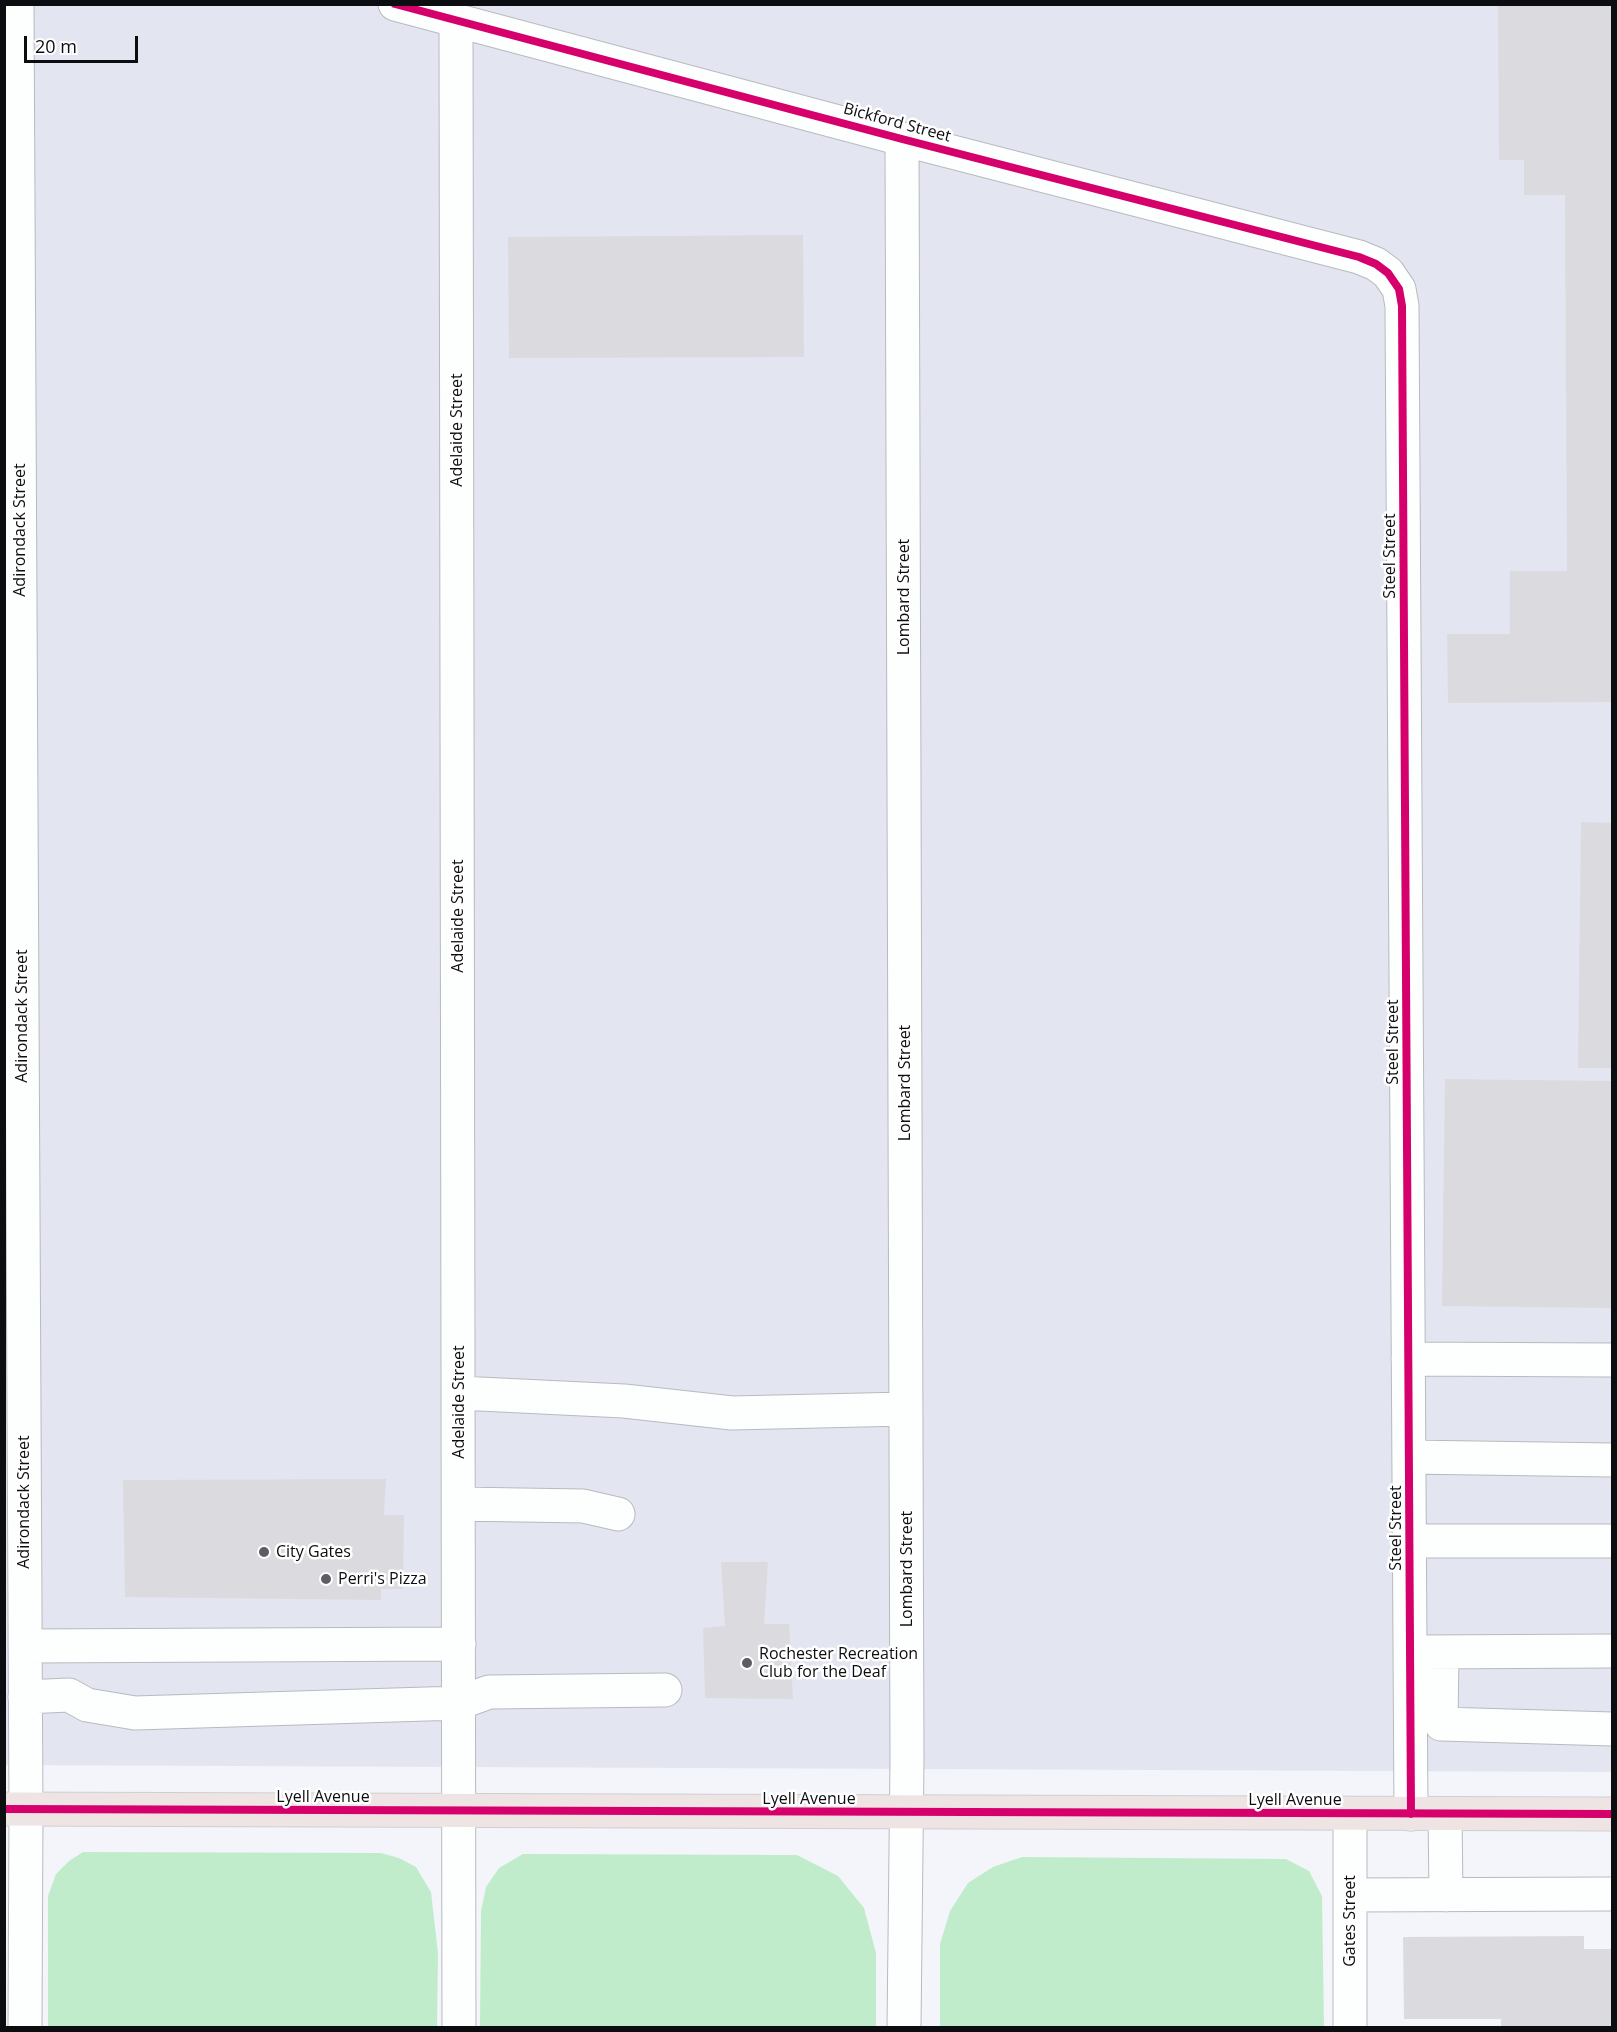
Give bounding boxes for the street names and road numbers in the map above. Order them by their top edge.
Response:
street label: Bickford Street [841,99,953,147]
street label: Adelaide Street [447,373,467,487]
street label: Adirondack Street [10,463,30,597]
street label: Steel Street [1380,513,1400,599]
street label: Lombard Street [894,539,914,655]
street label: Adelaide Street [448,859,468,973]
street label: Adirondack Street [12,949,32,1083]
street label: Steel Street [1383,999,1403,1085]
street label: Lombard Street [895,1025,915,1141]
street label: Adelaide Street [449,1345,469,1459]
street label: Adirondack Street [14,1435,34,1569]
street label: Steel Street [1386,1485,1406,1571]
street label: Lombard Street [897,1511,917,1627]
street label: Lyell Avenue [276,1787,370,1807]
street label: Lyell Avenue [762,1789,856,1809]
street label: Lyell Avenue [1248,1790,1342,1810]
street label: Gates Street [1340,1875,1360,1967]

